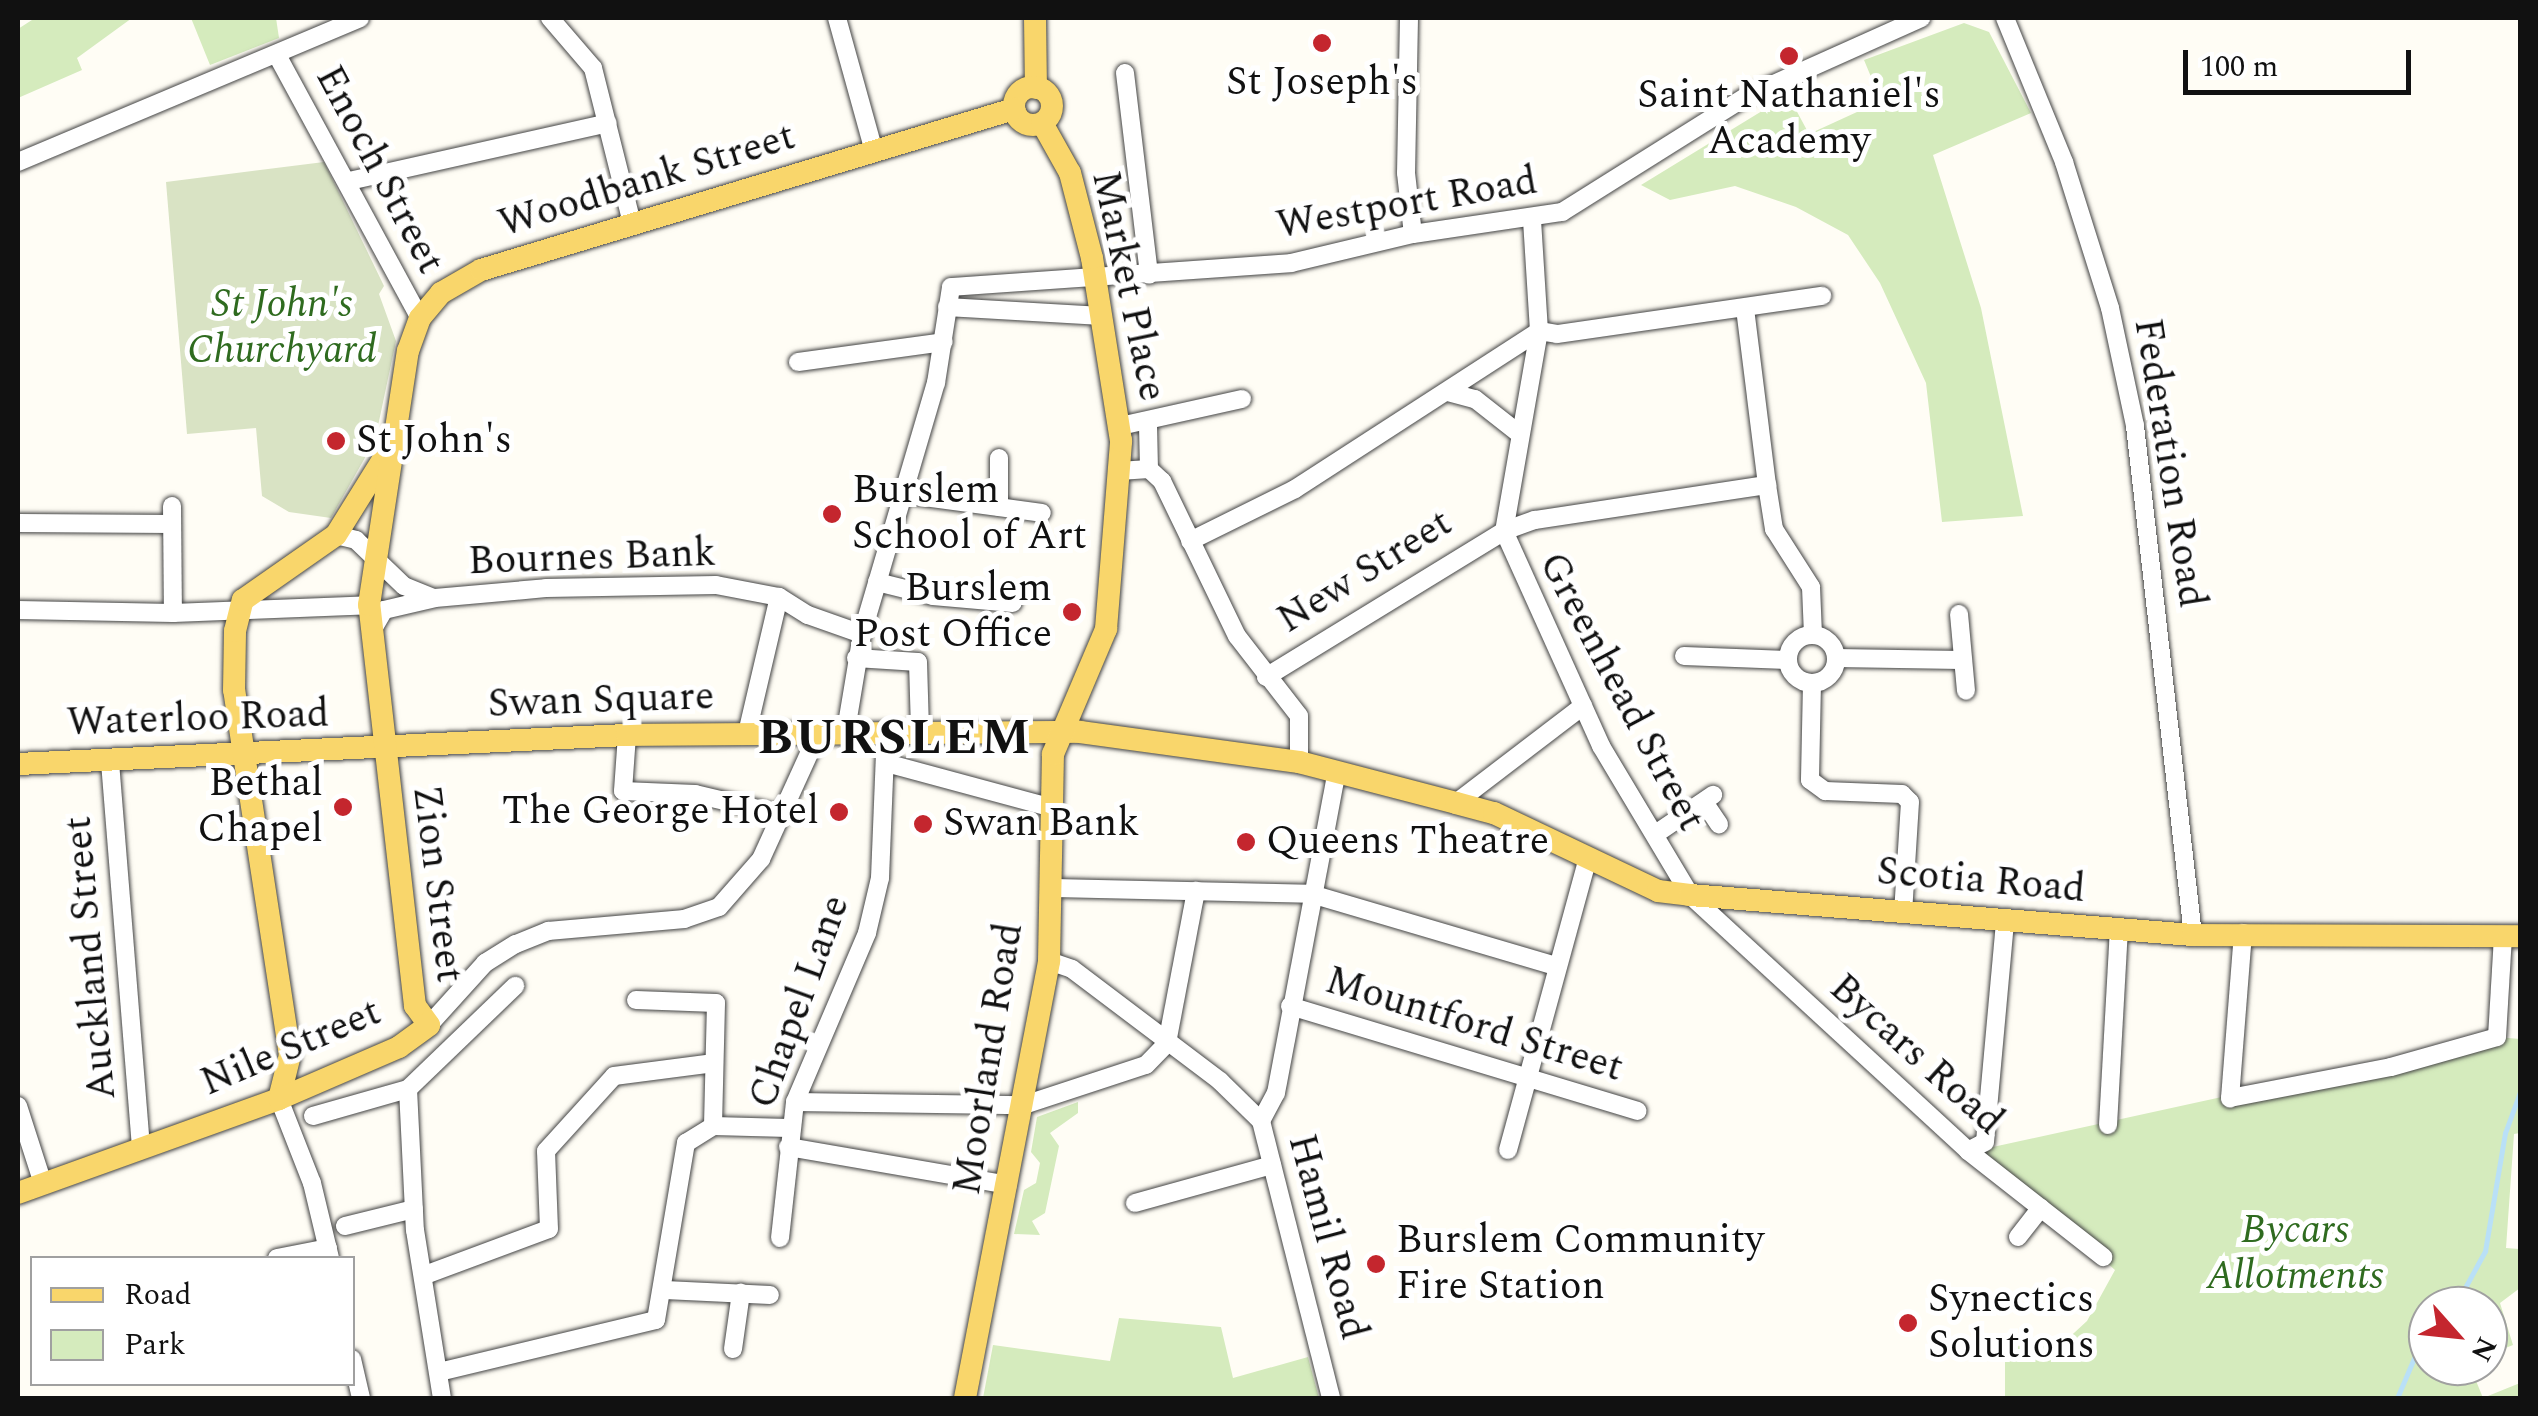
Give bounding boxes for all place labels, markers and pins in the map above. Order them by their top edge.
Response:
marker: St Joseph's [1311,32,1333,54]
marker: Saint Nathaniel's Academy [1778,45,1800,67]
place label: St Joseph's [1226,59,1418,107]
place label: Saint Nathaniel's Academy [1637,72,1941,166]
place label: St John's [356,417,512,465]
marker: St John's [325,430,347,452]
place label: Burslem School of Art [852,467,1087,561]
marker: Burslem School of Art [821,503,843,525]
place label: Burslem Post Office [854,565,1052,659]
marker: Burslem Post Office [1061,601,1083,623]
place label: Bethal Chapel [197,760,323,854]
place label: The George Hotel [502,788,819,836]
marker: Bethal Chapel [332,796,354,818]
place label: Swan Bank [943,800,1139,848]
marker: The George Hotel [828,801,850,823]
marker: Swan Bank [912,813,934,835]
place label: Queens Theatre [1266,818,1549,866]
marker: Queens Theatre [1235,831,1257,853]
place label: Burslem Community Fire Station [1396,1217,1764,1311]
marker: Burslem Community Fire Station [1365,1253,1387,1275]
place label: Synectics Solutions [1928,1276,2095,1370]
marker: Synectics Solutions [1897,1312,1919,1334]

